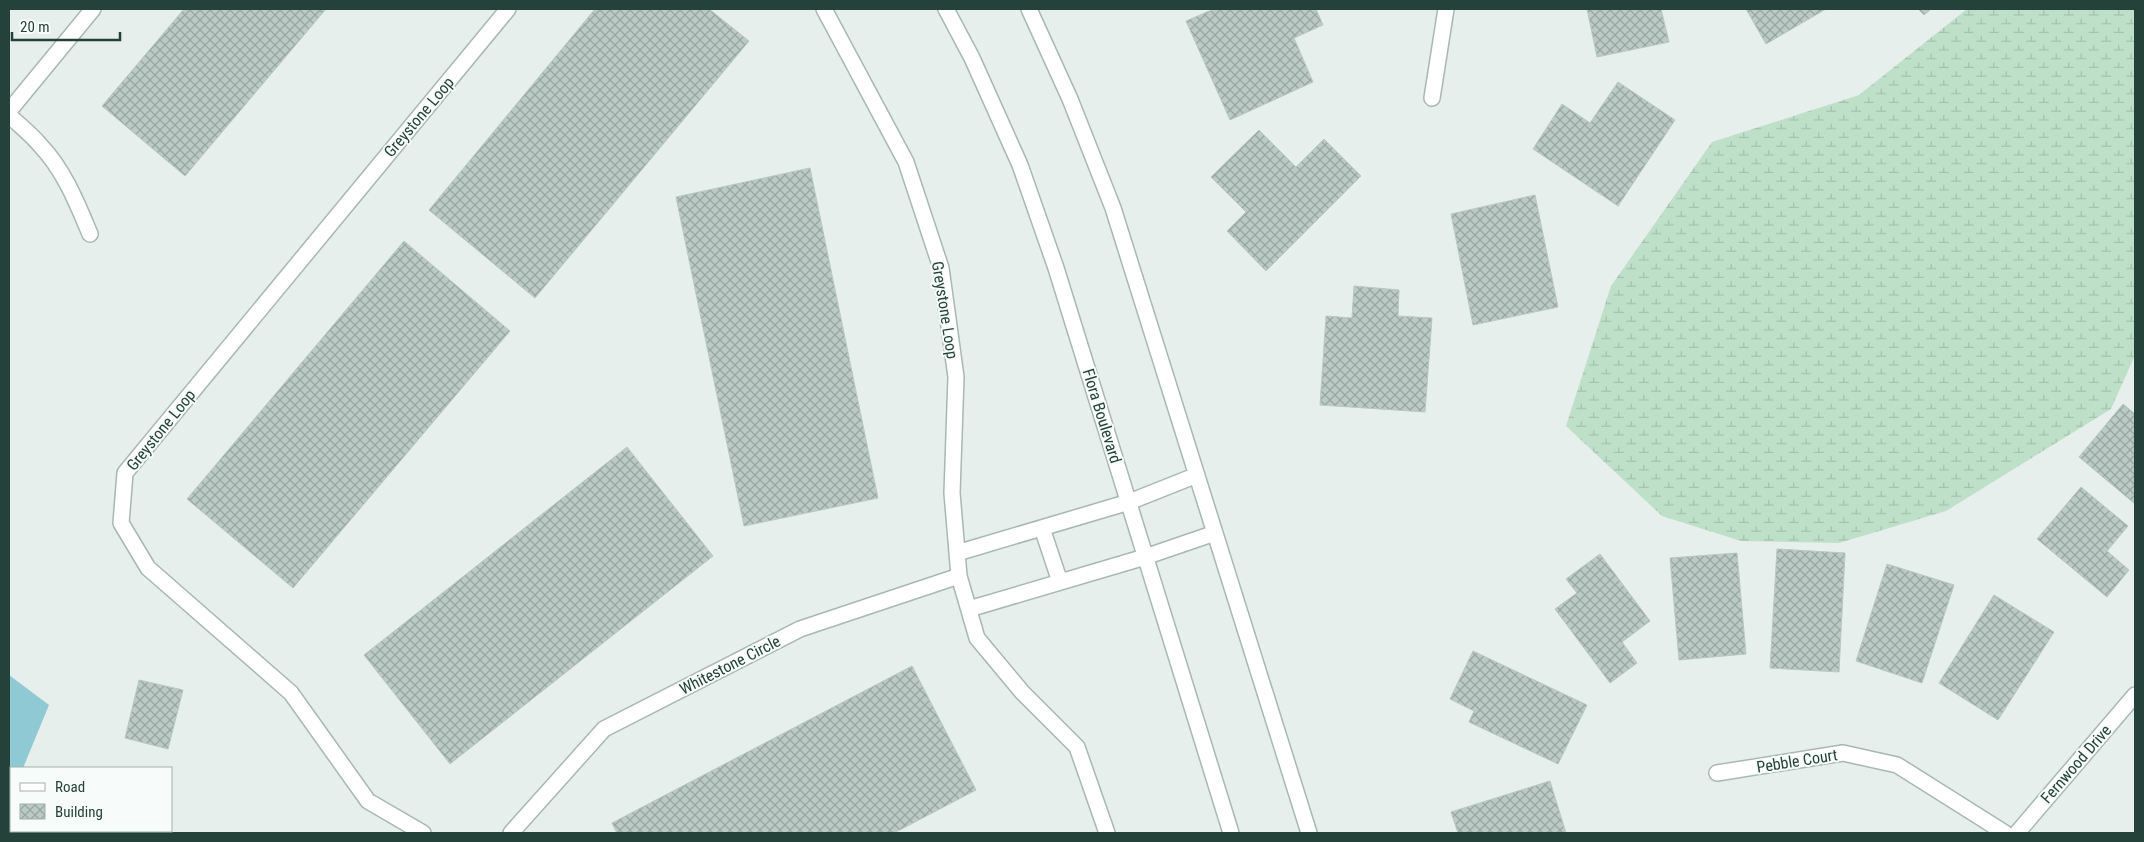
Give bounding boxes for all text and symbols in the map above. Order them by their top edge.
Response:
scale bar [12,10,120,42]
text: 20 m [20,18,50,36]
street label: Greystone Loop [380,73,458,161]
street label: Greystone Loop [928,260,962,360]
street label: Flora Boulevard [1079,366,1125,466]
street label: Greystone Loop [123,386,199,474]
street label: Whitestone Circle [676,631,784,699]
street label: Fernwood Drive [2037,721,2115,807]
street label: Pebble Court [1755,745,1839,777]
legend [10,767,172,832]
text: Road [55,778,85,796]
text: Building [55,803,103,821]

